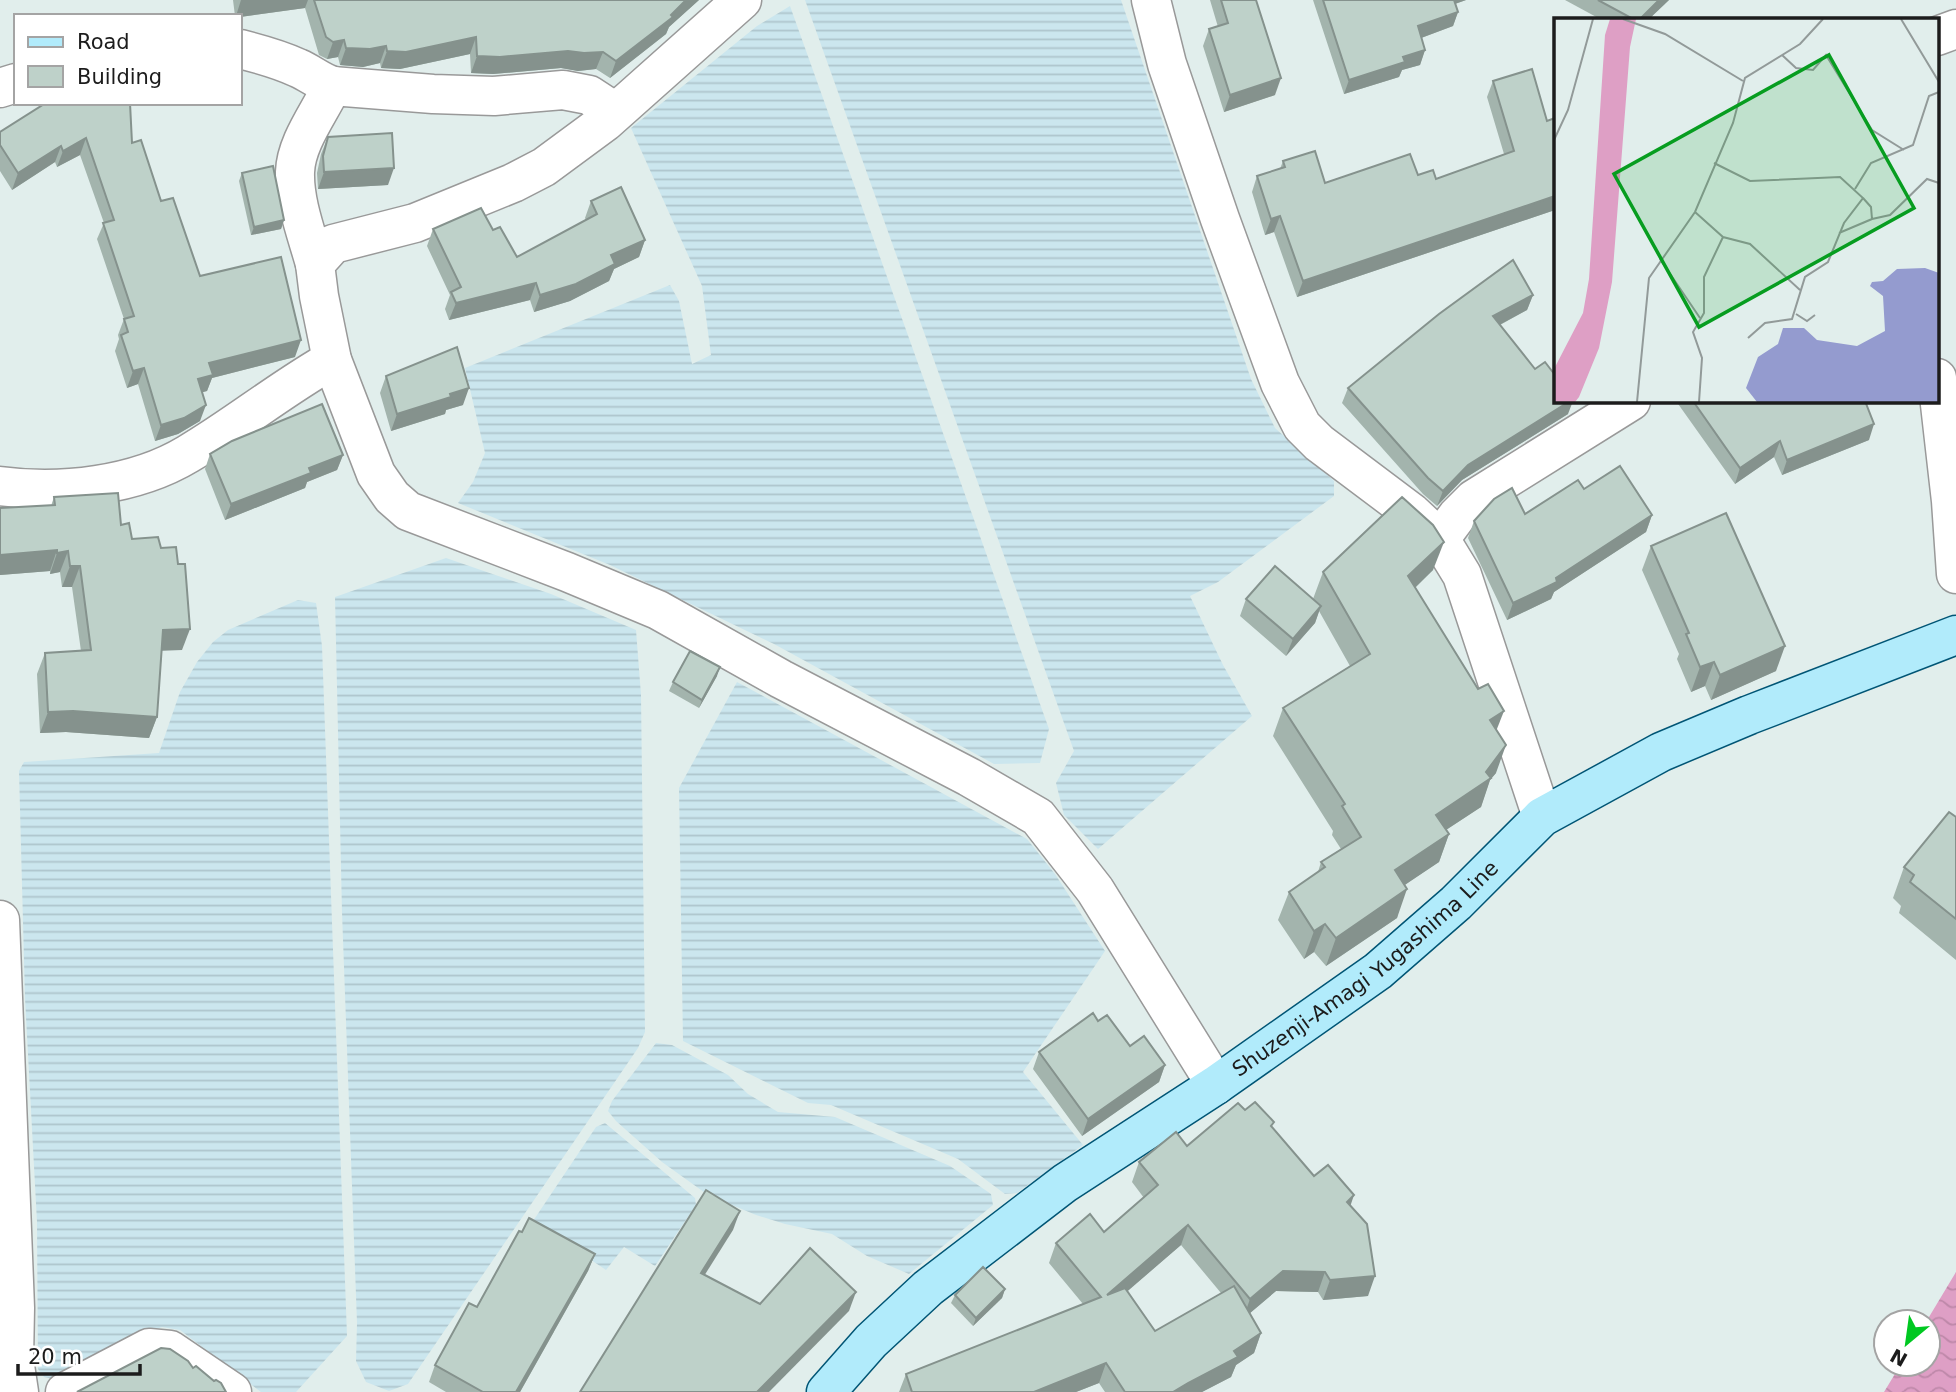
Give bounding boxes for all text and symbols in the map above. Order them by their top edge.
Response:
legend [14,14,242,105]
inset map [1554,18,1938,402]
text: Road [77,30,130,54]
text: Building [77,65,162,89]
street label: Shuzenji-Amagi Yugashima Line [1228,856,1503,1082]
north arrow [1872,1308,1942,1378]
scale bar [18,1332,140,1376]
text: N [1886,1344,1911,1371]
text: 20 m [28,1345,82,1369]

